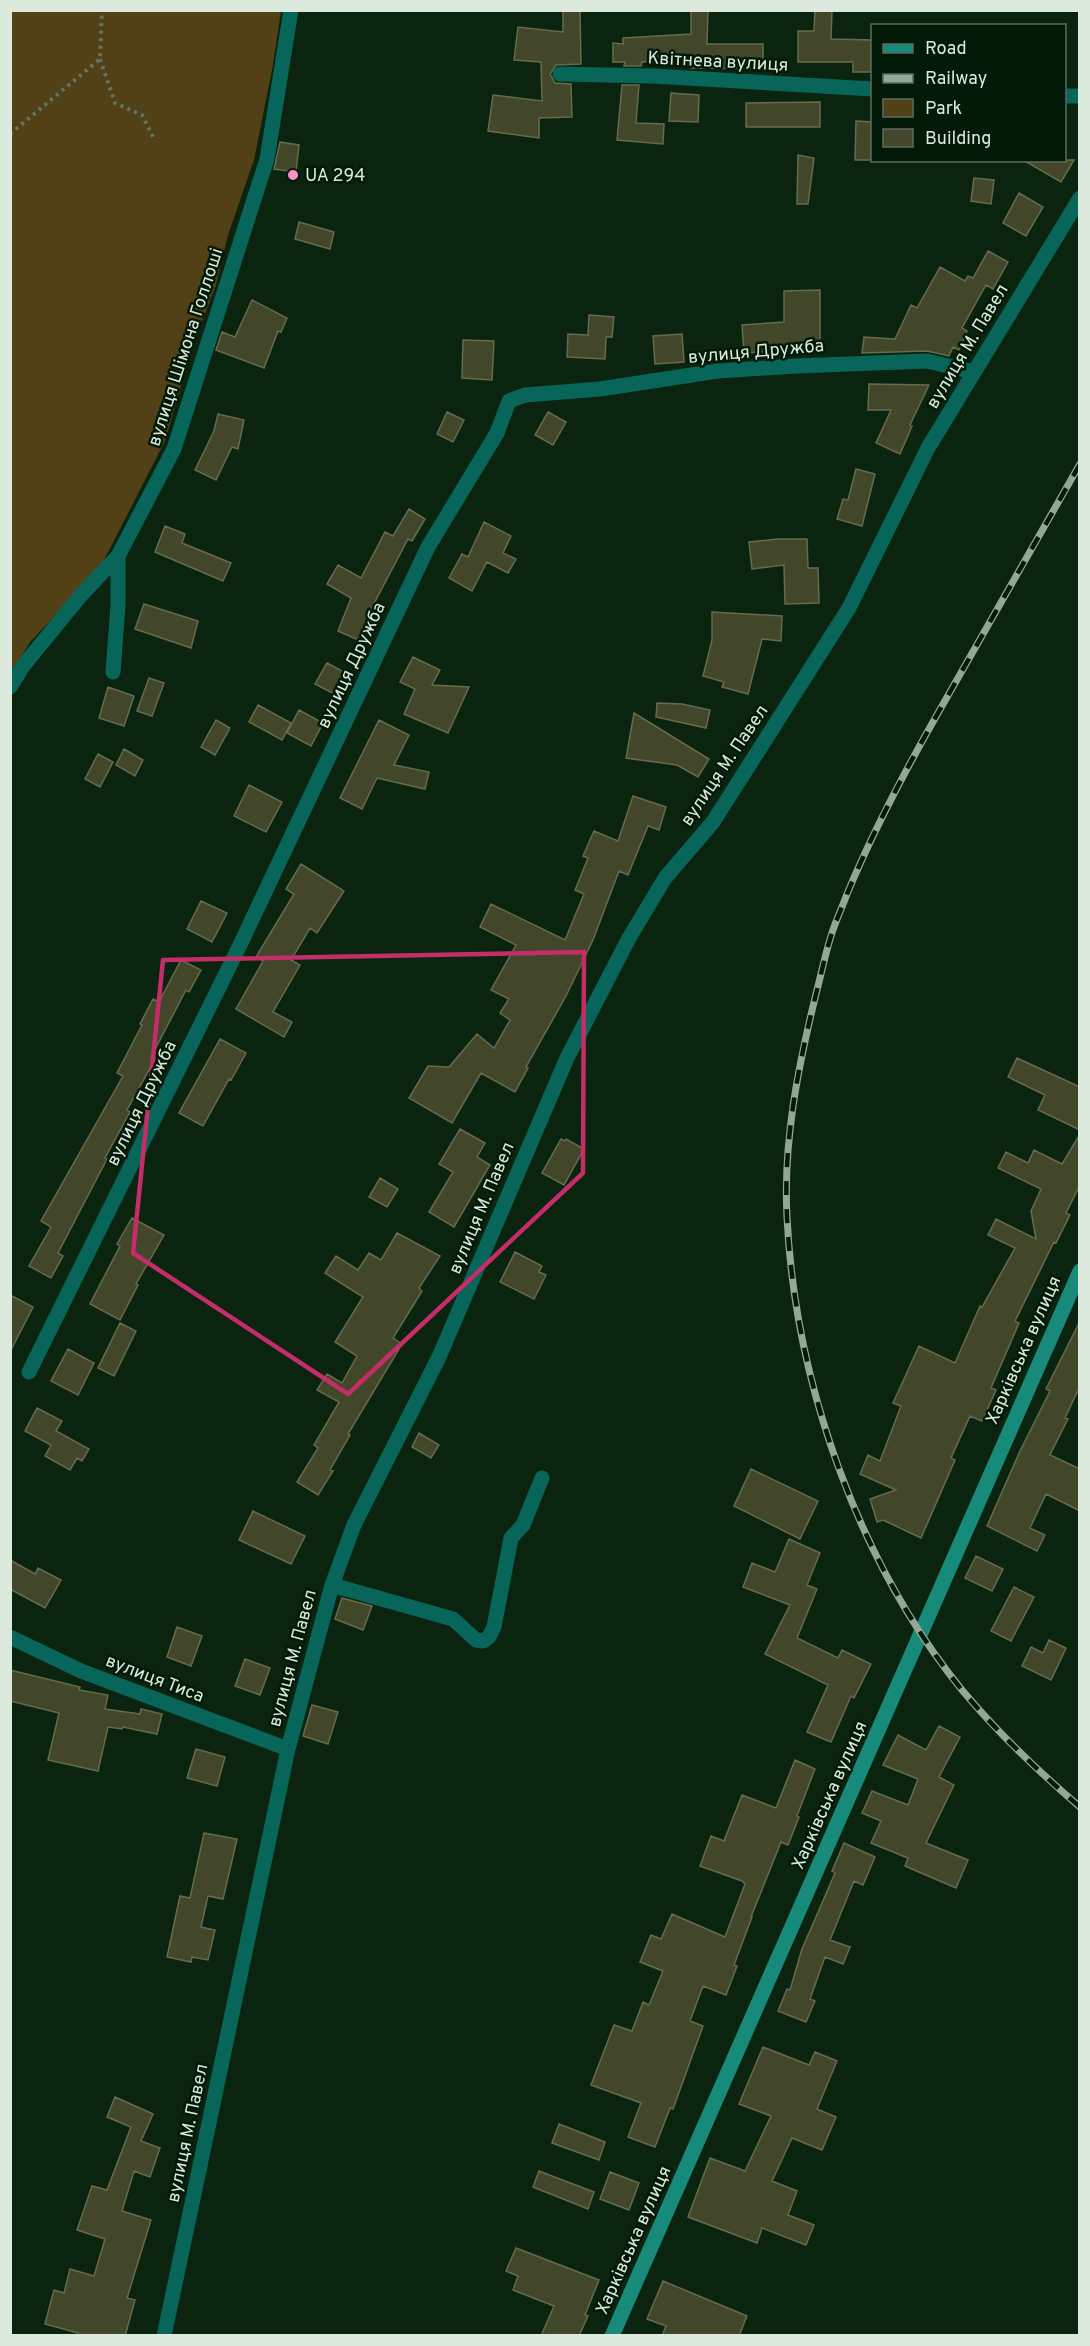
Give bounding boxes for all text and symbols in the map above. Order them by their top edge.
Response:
legend [871,24,1066,162]
text: Road [925,38,967,61]
street label: Квітнева вулиця [647,47,789,78]
text: Railway [925,68,987,91]
text: Park [925,98,962,121]
text: Building [925,128,991,151]
place label: UA 294 [305,165,365,188]
marker: UA 294 [286,168,300,182]
street label: вулиця Шімона Голлоші [144,245,229,449]
street label: вулиця М. Павел [922,280,1015,413]
street label: вулиця Дружба [687,335,825,370]
street label: вулиця Дружба [313,599,392,732]
street label: вулиця М. Павел [676,701,774,831]
street label: вулиця Дружба [102,1037,183,1170]
street label: вулиця М. Павел [444,1139,521,1278]
street label: Харківська вулиця [981,1273,1067,1428]
street label: вулиця М. Павел [264,1587,323,1730]
street label: вулиця Тиса [102,1650,207,1709]
street label: Харківська вулиця [787,1718,873,1873]
street label: вулиця М. Павел [163,2062,214,2205]
street label: Харківська вулиця [591,2163,677,2318]

